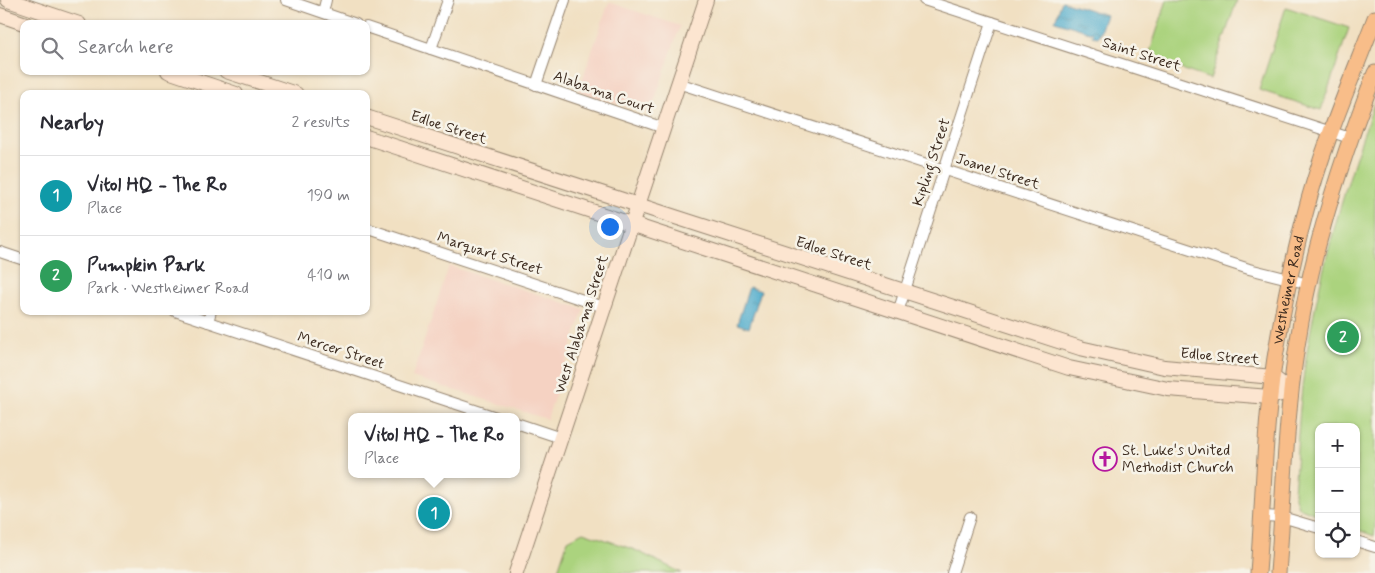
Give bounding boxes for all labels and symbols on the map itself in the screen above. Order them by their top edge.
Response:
street label: Saint Street [1100,33,1184,77]
street label: Alabama Court [551,66,657,120]
street label: Edloe Street [408,106,490,150]
street label: Kipling Street [908,116,957,209]
street label: Joanel Street [953,149,1042,195]
your location [597,214,623,240]
street label: Marquart Street [435,228,545,280]
street label: Edloe Street [793,232,875,276]
street label: Westheimer Road [1268,233,1310,346]
street label: West Alabama Street [550,252,614,396]
pin: 2 [1327,318,1359,356]
street label: Mercer Street [295,328,387,375]
street label: Edloe Street [1179,344,1261,370]
place label: St. Luke's United Methodist Church [1122,441,1234,478]
church icon: St. Luke's United Methodist Church [1092,446,1118,472]
pin: 1 [418,494,450,532]

